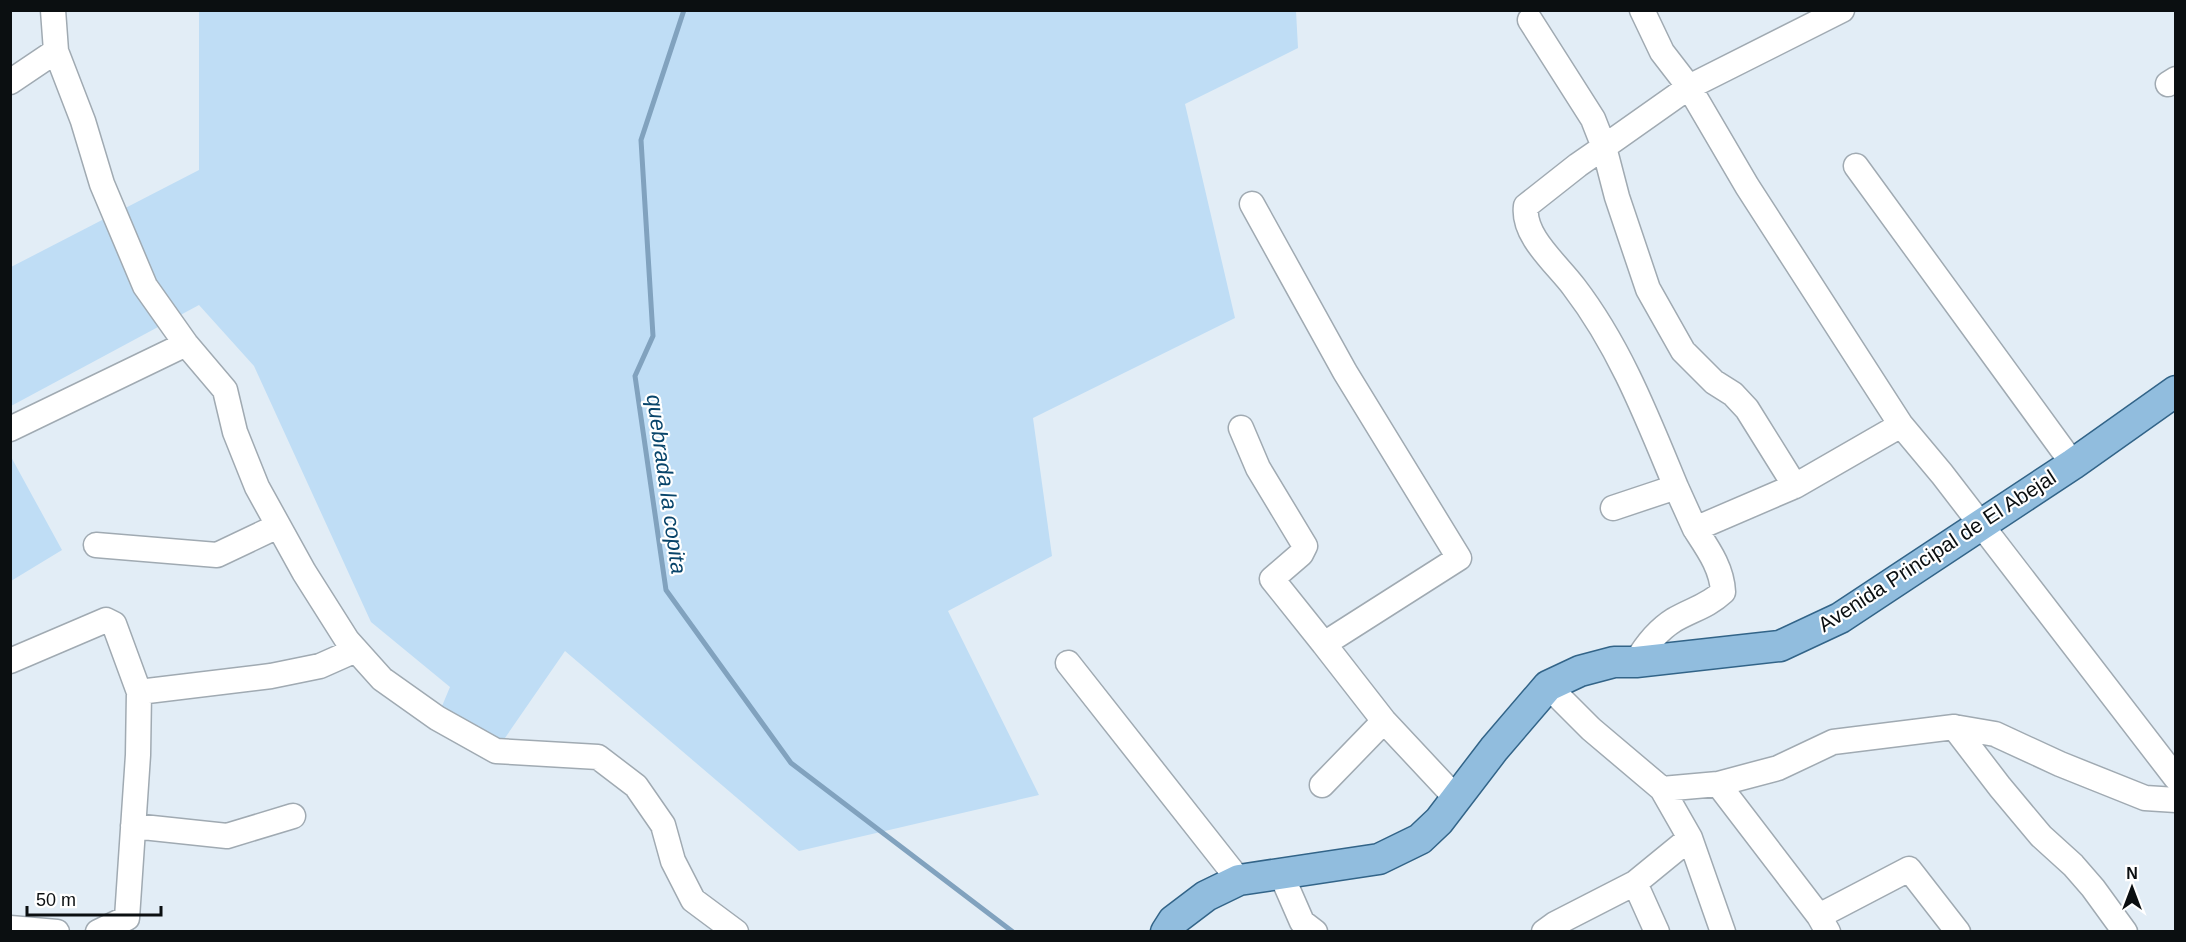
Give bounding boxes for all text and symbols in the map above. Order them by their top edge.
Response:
water label: quebrada la copita [642,393,691,575]
street label: Avenida Principal de El Abejal [1814,465,2060,636]
north arrow [2102,858,2162,918]
text: N [2126,865,2138,882]
scale bar [27,879,160,917]
text: 50 m [36,890,76,910]

